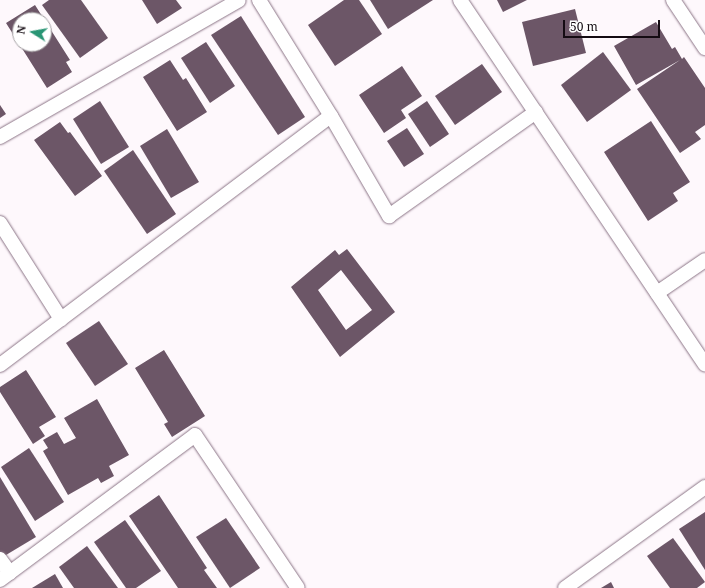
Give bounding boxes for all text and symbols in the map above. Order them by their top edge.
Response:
north arrow [12,12,52,52]
scale bar [565,12,662,38]
text: 50 m [570,18,598,35]
text: N [13,24,29,36]

